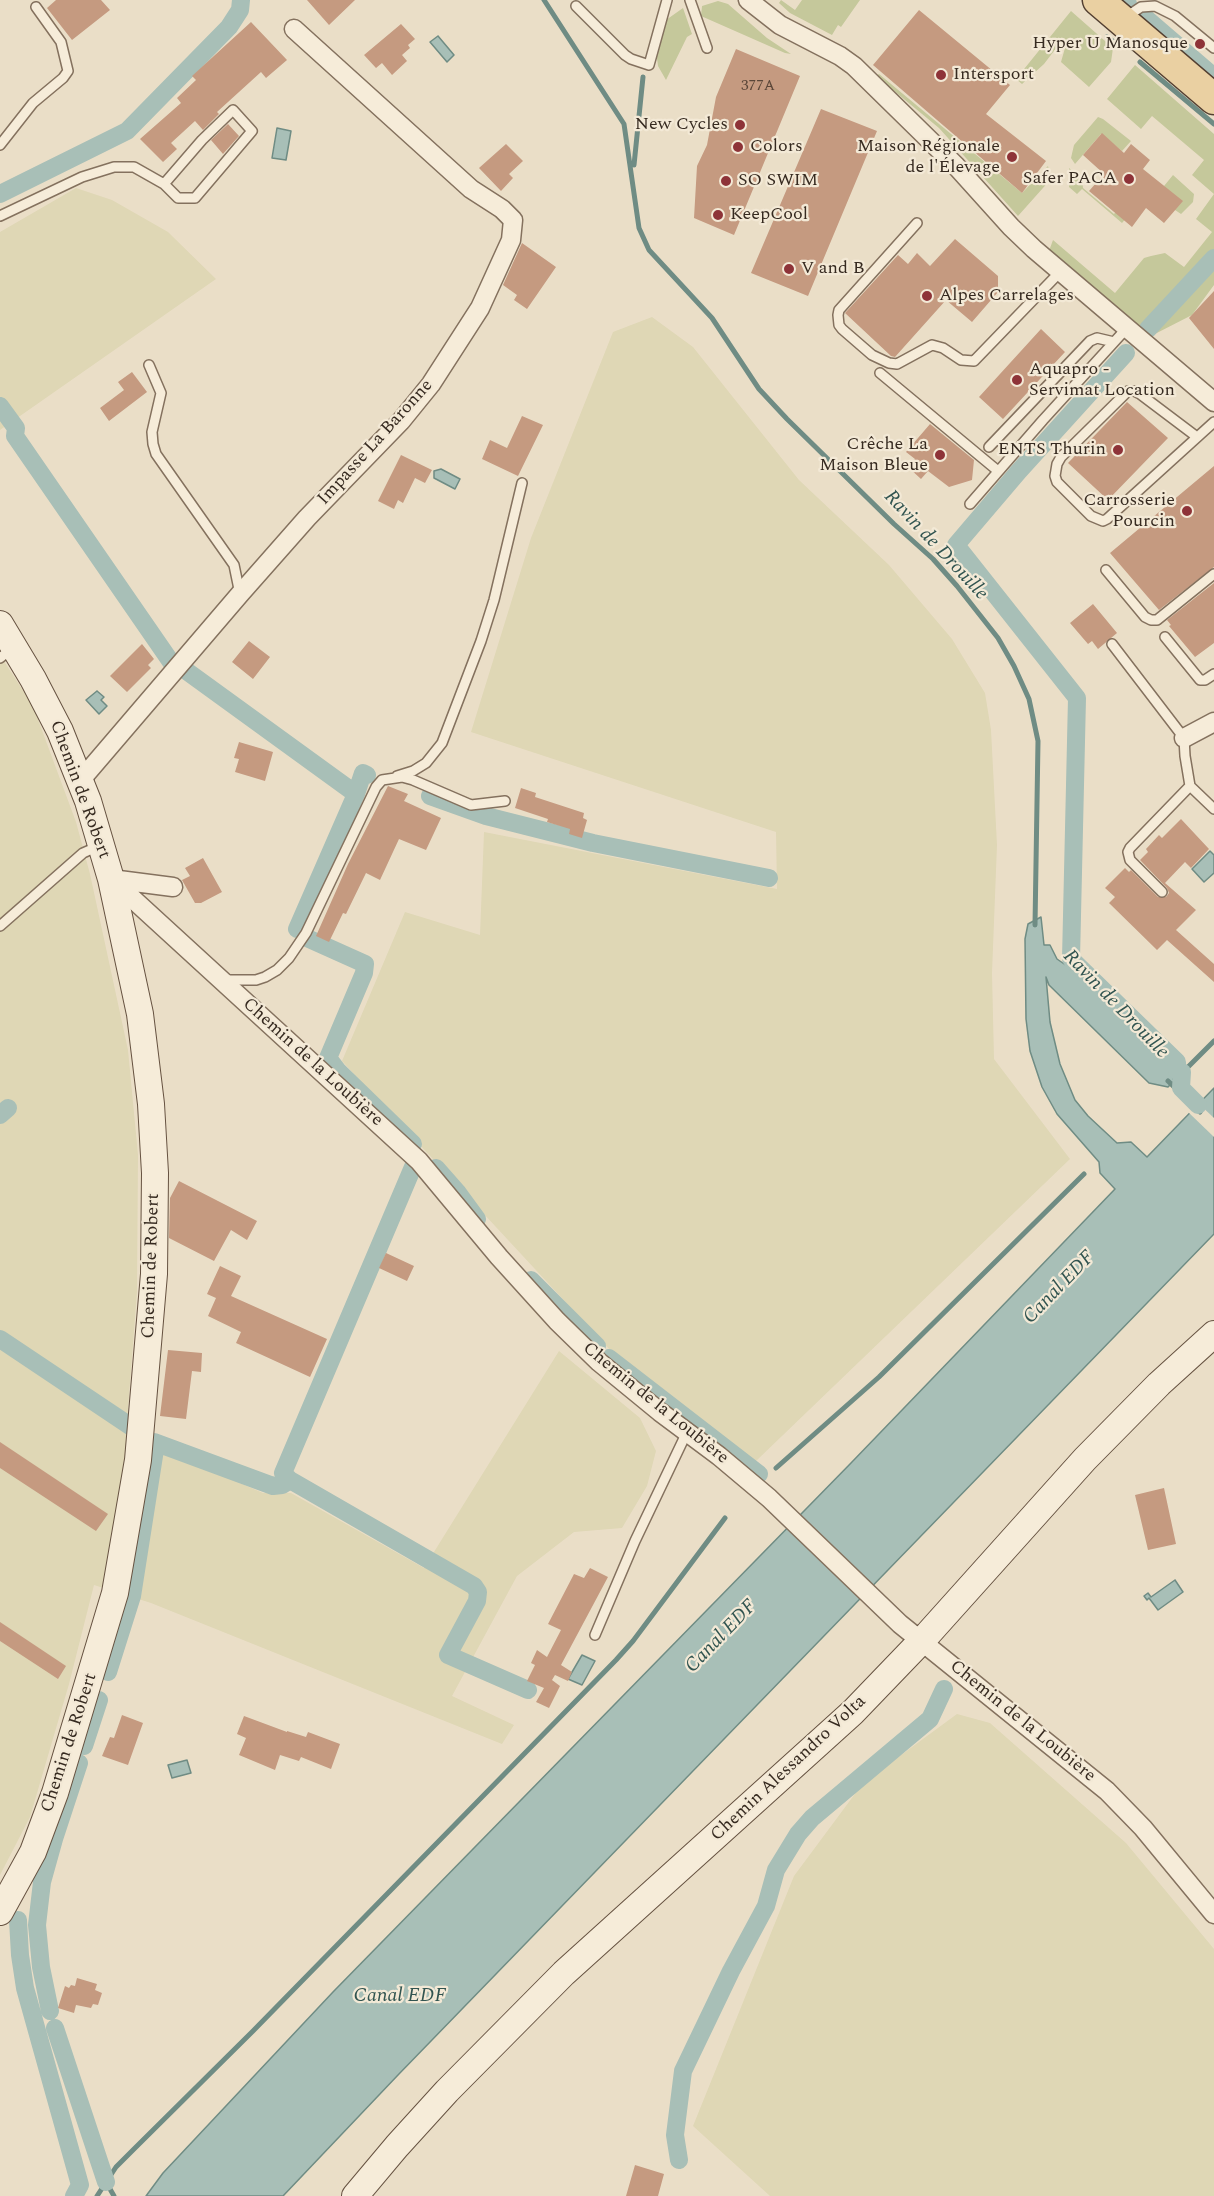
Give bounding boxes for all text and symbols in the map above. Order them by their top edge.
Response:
place label: Hyper U Manosque [1032,33,1188,55]
marker: Hyper U Manosque [1193,37,1207,51]
place label: Intersport [953,64,1034,86]
marker: Intersport [934,68,948,82]
house number: 377A [741,78,775,96]
place label: New Cycles [635,114,728,136]
marker: New Cycles [733,118,747,132]
place label: Colors [750,136,803,158]
place label: Maison Régionale de l'Élevage [857,136,1000,178]
marker: Colors [731,140,745,154]
marker: Maison Régionale de l'Élevage [1005,150,1019,164]
place label: Safer PACA [1023,168,1117,190]
place label: SO SWIM [738,170,818,192]
marker: Safer PACA [1122,172,1136,186]
marker: SO SWIM [719,174,733,188]
place label: KeepCool [730,204,808,226]
marker: KeepCool [711,208,725,222]
place label: V and B [801,258,865,280]
marker: V and B [782,262,796,276]
place label: Alpes Carrelages [939,285,1074,307]
marker: Alpes Carrelages [920,289,934,303]
place label: Aquapro - Servimat Location [1029,359,1175,401]
marker: Aquapro - Servimat Location [1010,373,1024,387]
street label: Impasse La Baronne [314,376,438,510]
place label: Crêche La Maison Bleue [819,434,928,476]
place label: ENTS Thurin [998,439,1106,461]
marker: ENTS Thurin [1111,443,1125,457]
marker: Crêche La Maison Bleue [933,448,947,462]
water label: Ravin de Drouille [878,486,992,606]
place label: Carrosserie Pourcin [1084,490,1175,532]
marker: Carrosserie Pourcin [1180,504,1194,518]
street label: Chemin de Robert [44,718,114,862]
water label: Ravin de Drouille [1057,946,1173,1064]
street label: Chemin de la Loubière [237,994,387,1132]
street label: Chemin de Robert [139,1193,165,1339]
water label: Canal EDF [1019,1246,1101,1330]
street label: Chemin de la Loubière [578,1338,732,1470]
water label: Canal EDF [681,1595,763,1679]
street label: Chemin de la Loubière [945,1656,1099,1788]
street label: Chemin de Robert [37,1670,103,1816]
street label: Chemin Alessandro Volta [707,1691,871,1847]
water label: Canal EDF [353,1985,447,2009]

